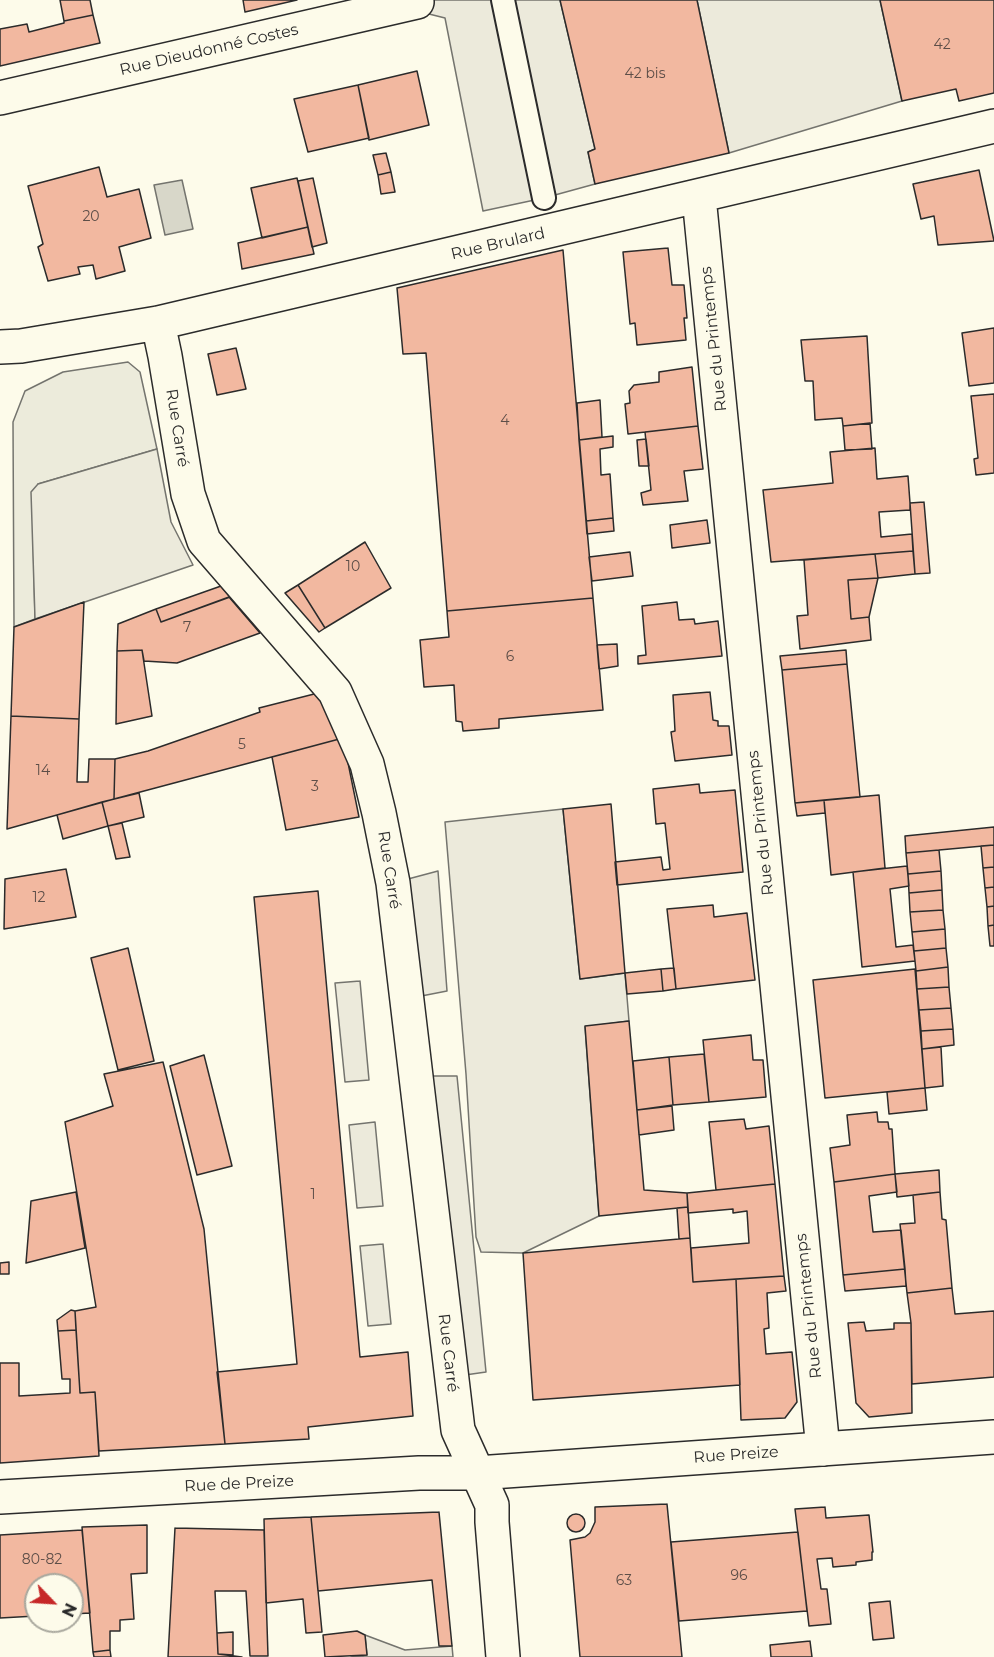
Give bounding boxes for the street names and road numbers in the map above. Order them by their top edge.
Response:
street label: Rue Dieudonné Costes [118,20,300,80]
street label: Rue Brulard [449,224,547,264]
street label: Rue du Printemps [697,265,731,413]
street label: Rue Carré [161,387,193,469]
street label: Rue du Printemps [744,749,778,897]
street label: Rue Carré [373,829,405,911]
street label: Rue du Printemps [792,1232,826,1380]
street label: Rue Carré [434,1313,462,1393]
street label: Rue Preize [693,1442,779,1468]
street label: Rue de Preize [184,1472,294,1496]

